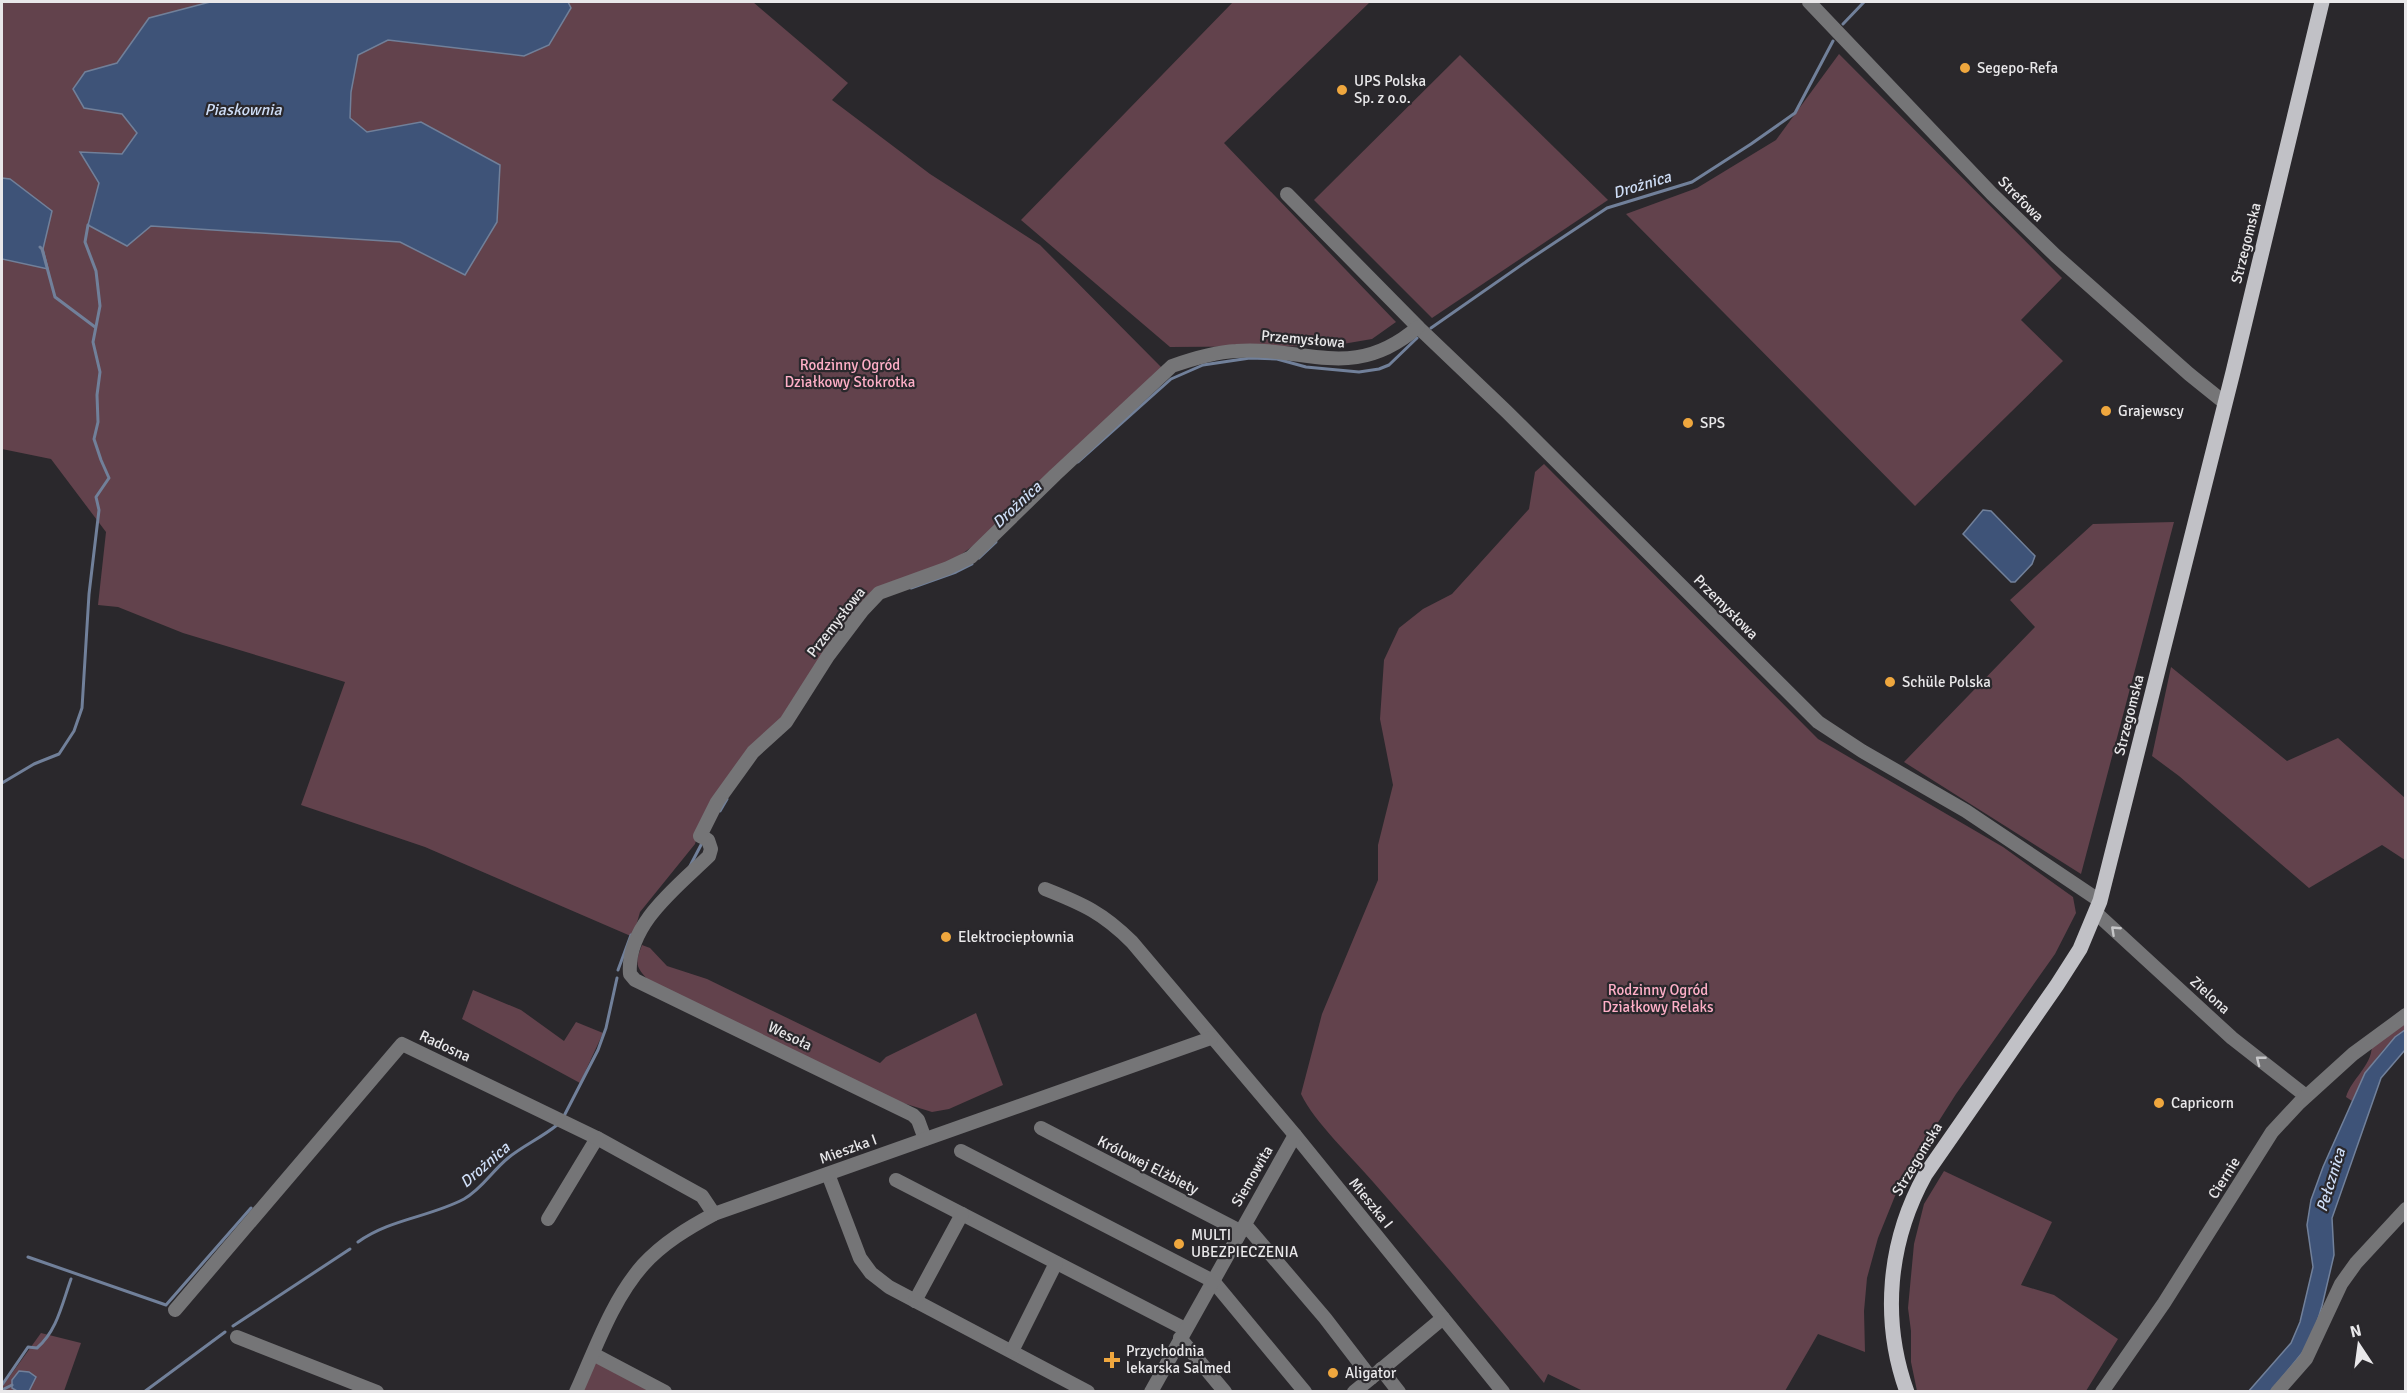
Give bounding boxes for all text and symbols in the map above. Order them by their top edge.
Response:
place label: Segepo-Refa [1977,59,2058,77]
marker: Segepo-Refa [1958,61,1972,75]
place label: UPS Polska Sp. z o.o. [1354,72,1426,107]
marker: UPS Polska Sp. z o.o. [1335,83,1349,97]
water label: Piaskownia [204,100,282,120]
water label: Drożnica [1610,166,1674,203]
street label: Strefowa [1994,172,2048,226]
street label: Strzegomska [2227,201,2265,285]
street label: Przemysłowa [1260,326,1346,352]
park label: Rodzinny Ogród Działkowy Stokrotka [785,356,915,391]
place label: Grajewscy [2118,402,2184,420]
marker: Grajewscy [2099,404,2113,418]
place label: SPS [1700,414,1725,432]
marker: SPS [1681,416,1695,430]
water label: Drożnica [988,477,1046,533]
street label: Przemysłowa [1690,571,1762,643]
street label: Przemysłowa [803,583,869,661]
place label: Schüle Polska [1902,673,1991,691]
street label: Strzegomska [2110,673,2148,757]
marker: Schüle Polska [1883,675,1897,689]
one-way arrow [2111,927,2122,938]
place label: Elektrociepłownia [958,928,1074,946]
marker: Elektrociepłownia [939,930,953,944]
street label: Zielona [2186,972,2234,1018]
park label: Rodzinny Ogród Działkowy Relaks [1602,981,1714,1016]
street label: Wesoła [765,1018,815,1054]
street label: Radosna [416,1026,474,1066]
one-way arrow [2256,1057,2267,1068]
place label: Capricorn [2171,1094,2234,1112]
marker: Capricorn [2152,1096,2166,1110]
street label: Strzegomska [1888,1119,1946,1199]
street label: Mieszka I [817,1130,879,1168]
street label: Królowej Elżbiety [1094,1132,1202,1198]
water label: Drożnica [456,1137,515,1192]
street label: Siemowita [1227,1142,1277,1210]
water label: Pełcznica [2312,1145,2350,1214]
street label: Ciernie [2204,1154,2244,1202]
street label: Mieszka I [1345,1174,1397,1232]
place label: MULTI UBEZPIECZENIA [1191,1226,1298,1261]
marker: MULTI UBEZPIECZENIA [1172,1237,1186,1251]
north arrow [2329,1315,2389,1375]
text: N [2348,1320,2364,1342]
place label: Przychodnia lekarska Salmed [1126,1342,1231,1377]
marker: Przychodnia lekarska Salmed [1103,1351,1121,1369]
place label: Aligator [1345,1364,1397,1382]
marker: Aligator [1326,1366,1340,1380]

